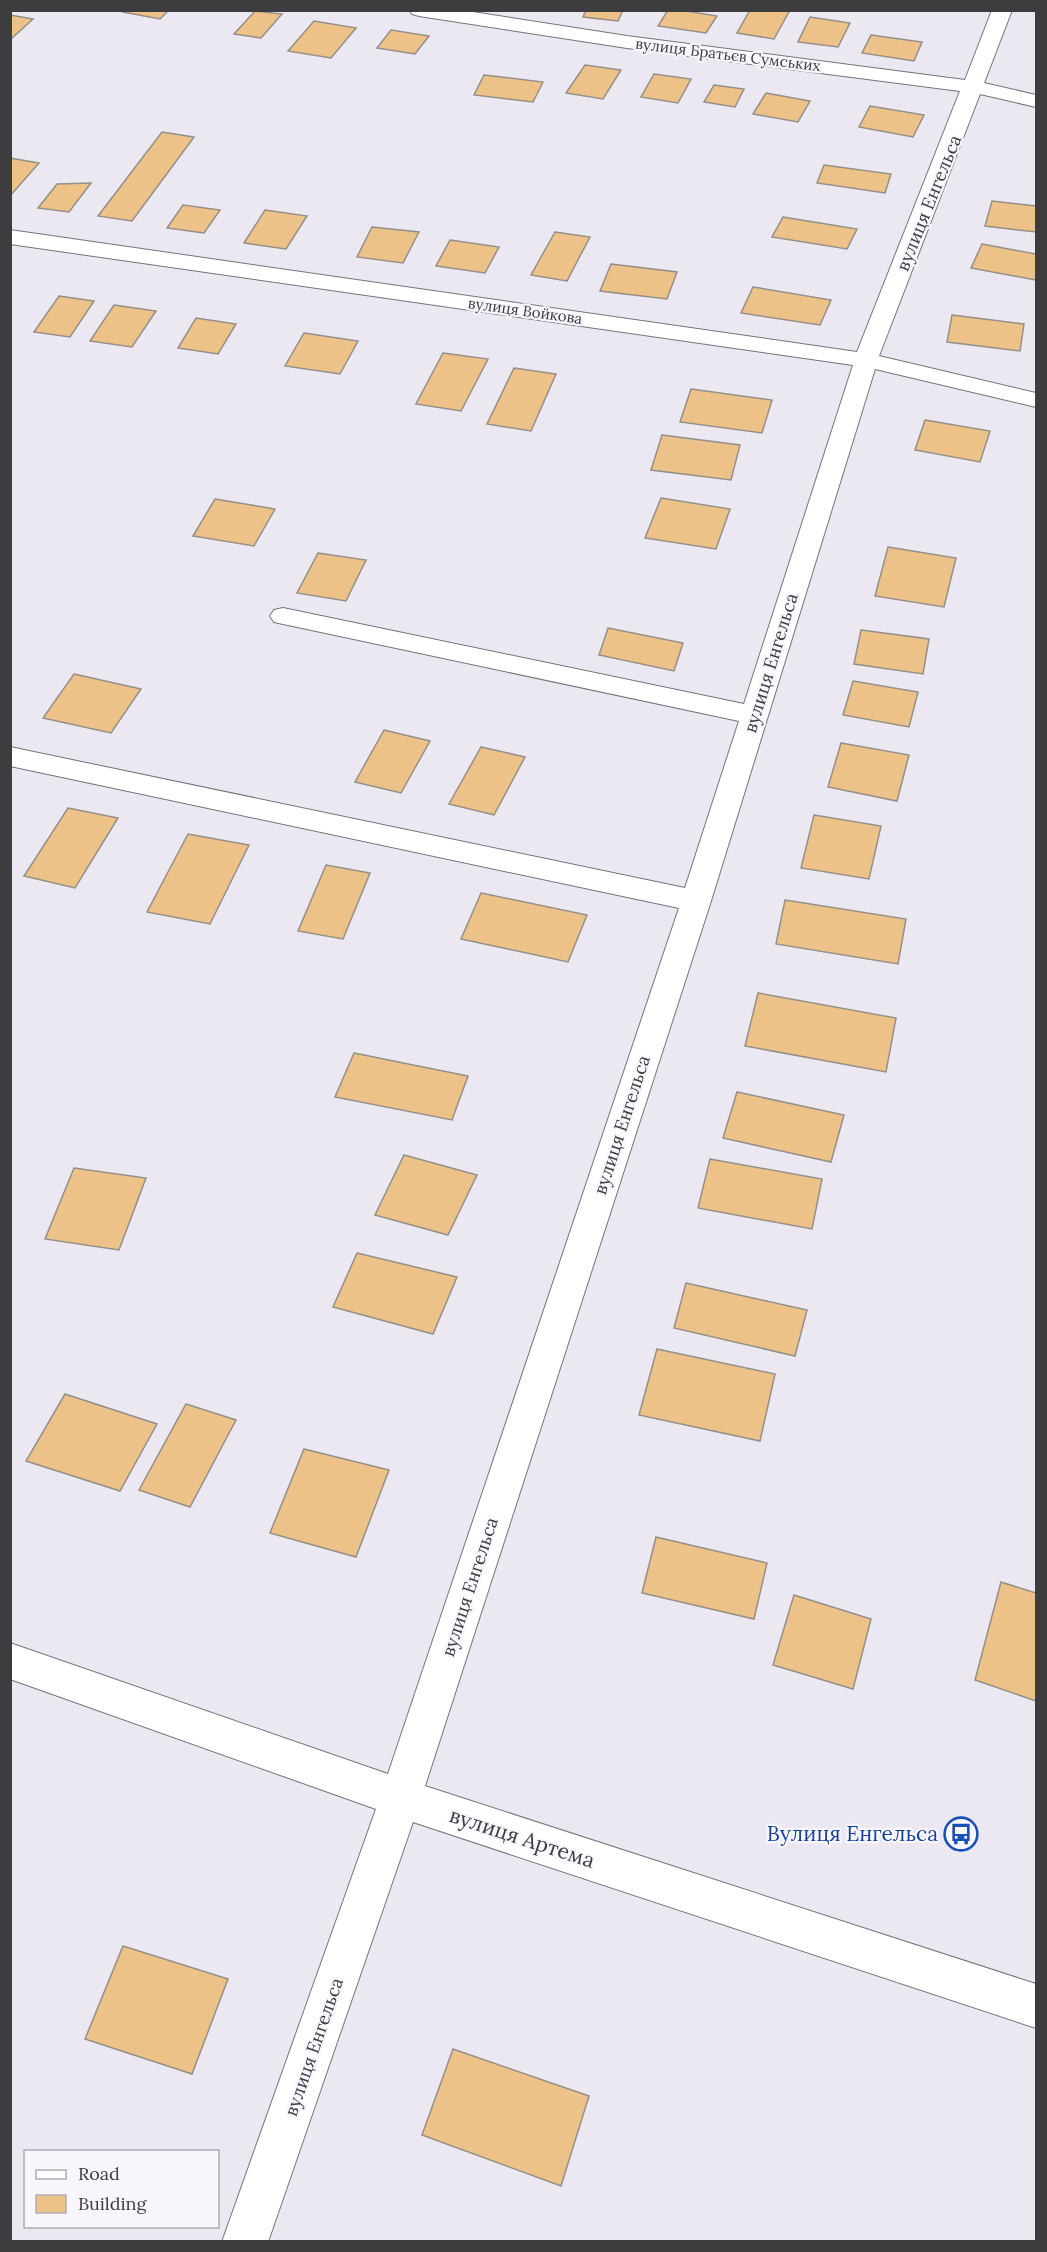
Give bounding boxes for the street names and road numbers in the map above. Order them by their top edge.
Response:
street label: вулиця Братьєв Сумських [634,34,822,75]
street label: вулиця Енгельса [891,131,966,274]
street label: вулиця Войкова [467,293,584,328]
street label: вулиця Енгельса [738,590,803,736]
street label: вулиця Енгельса [588,1052,655,1197]
street label: вулиця Енгельса [436,1514,503,1659]
street label: вулиця Артема [446,1801,598,1874]
street label: вулиця Енгельса [279,1975,348,2119]

